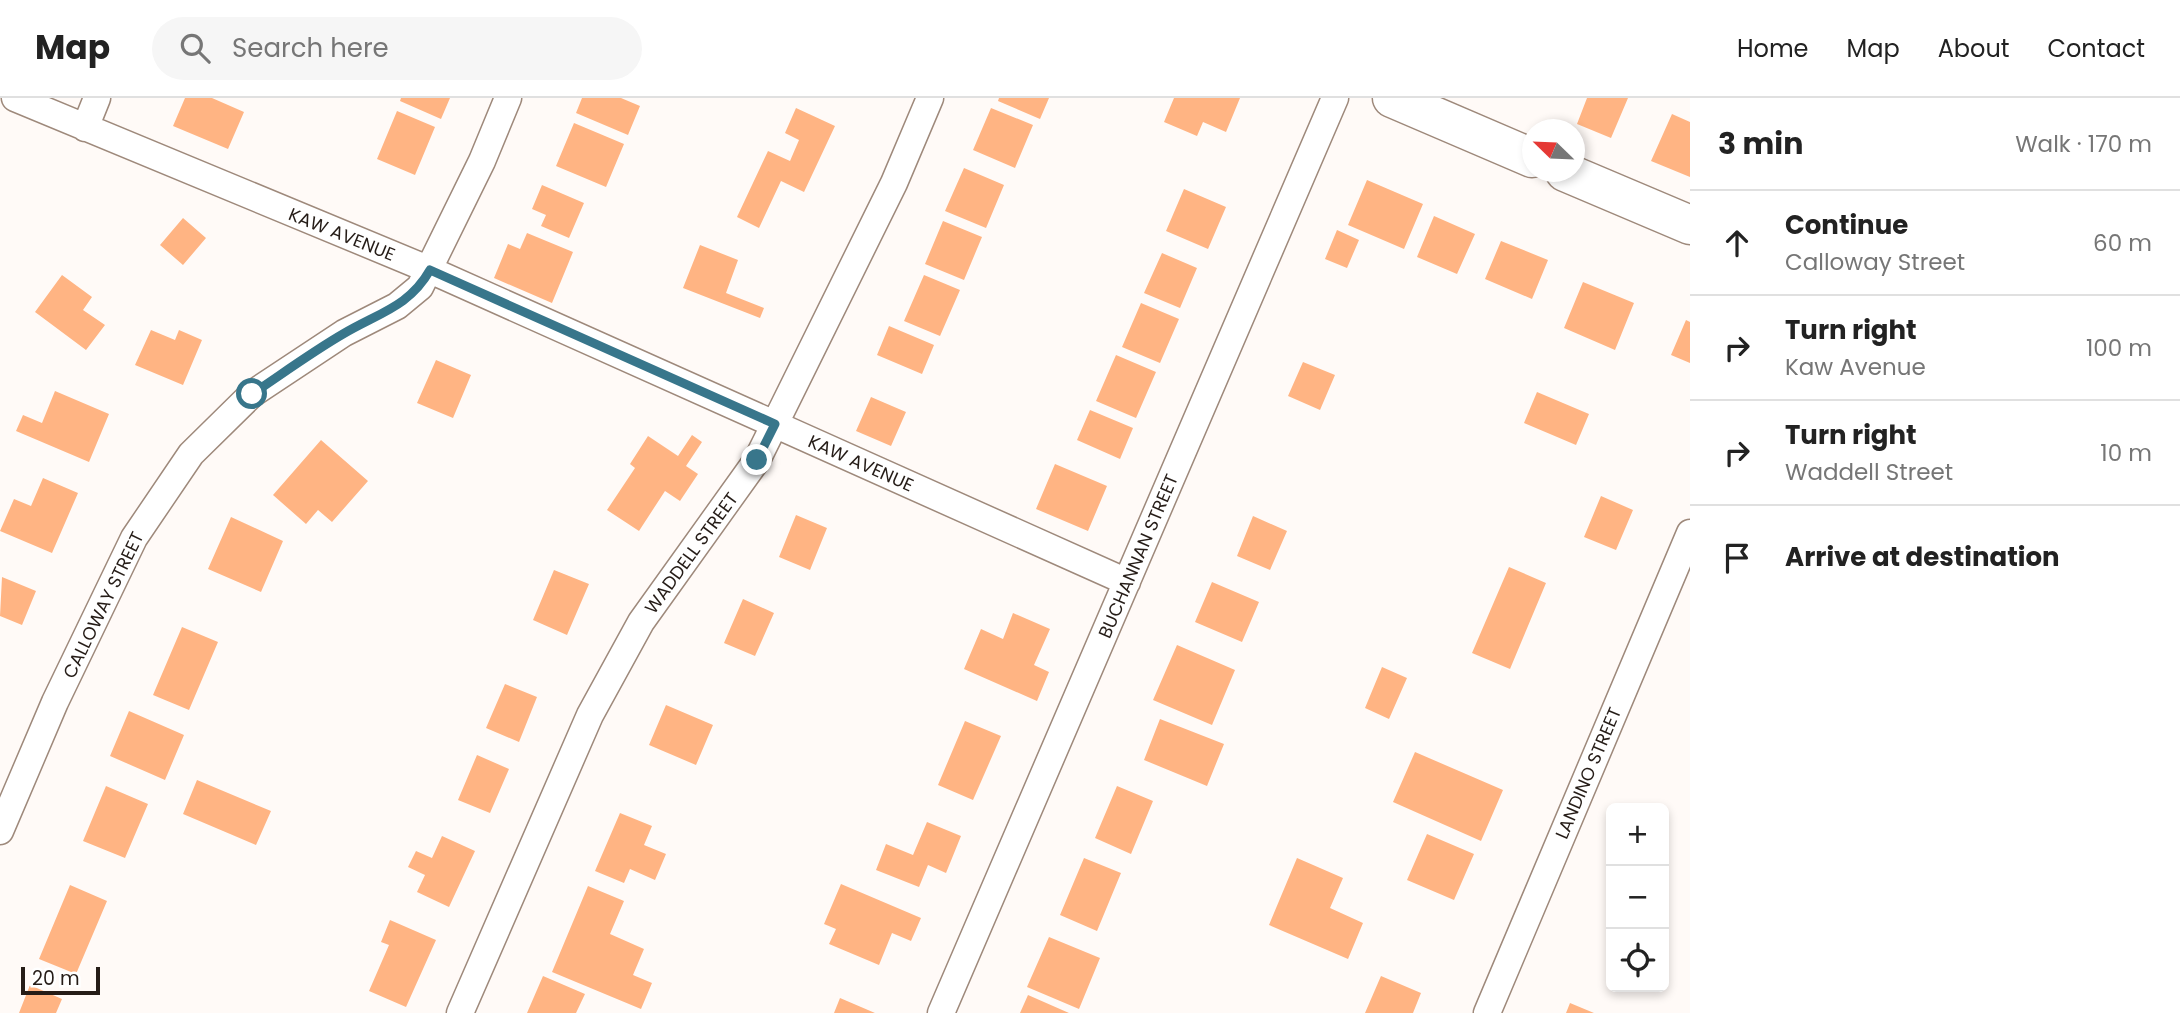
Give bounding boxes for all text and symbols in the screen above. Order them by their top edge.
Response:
search box [152,17,642,80]
text: Map [35,24,110,71]
icon: search [176,29,214,67]
text: Search here [232,30,389,66]
text: Home [1737,32,1809,65]
text: Map [1847,32,1900,65]
text: About [1938,32,2009,65]
text: Contact [2047,32,2145,65]
north arrow [1522,119,1585,182]
text: 3 min [1718,122,1803,165]
text: Walk · 170 m [2015,128,2152,160]
street label: KAW AVENUE [285,201,399,267]
text: Continue [1785,207,1908,243]
icon: ahead [1718,224,1756,262]
text: 60 m [2093,227,2152,259]
text: Calloway Street [1785,246,1965,278]
text: Turn right [1785,312,1917,348]
icon: right [1718,329,1756,367]
text: 100 m [2086,332,2152,364]
text: Kaw Avenue [1785,351,1926,383]
route start [236,378,267,409]
text: Turn right [1785,417,1917,453]
street label: KAW AVENUE [804,429,918,497]
icon: right [1718,434,1756,472]
text: 10 m [2100,437,2152,469]
route end [741,444,772,475]
text: Waddell Street [1785,456,1953,488]
street label: BUCHANNAN STREET [1092,470,1184,642]
street label: WADDELL STREET [639,487,744,619]
street label: CALLOWAY STREET [57,527,149,682]
icon: arrive [1718,539,1756,577]
text: Arrive at destination [1785,539,2060,575]
street label: LANDINO STREET [1549,703,1627,843]
map controls [1606,803,1669,992]
button: + [1606,803,1669,866]
button: − [1606,866,1669,929]
button: locate [1606,929,1669,992]
scale bar [21,964,100,996]
text: 20 m [32,965,80,992]

